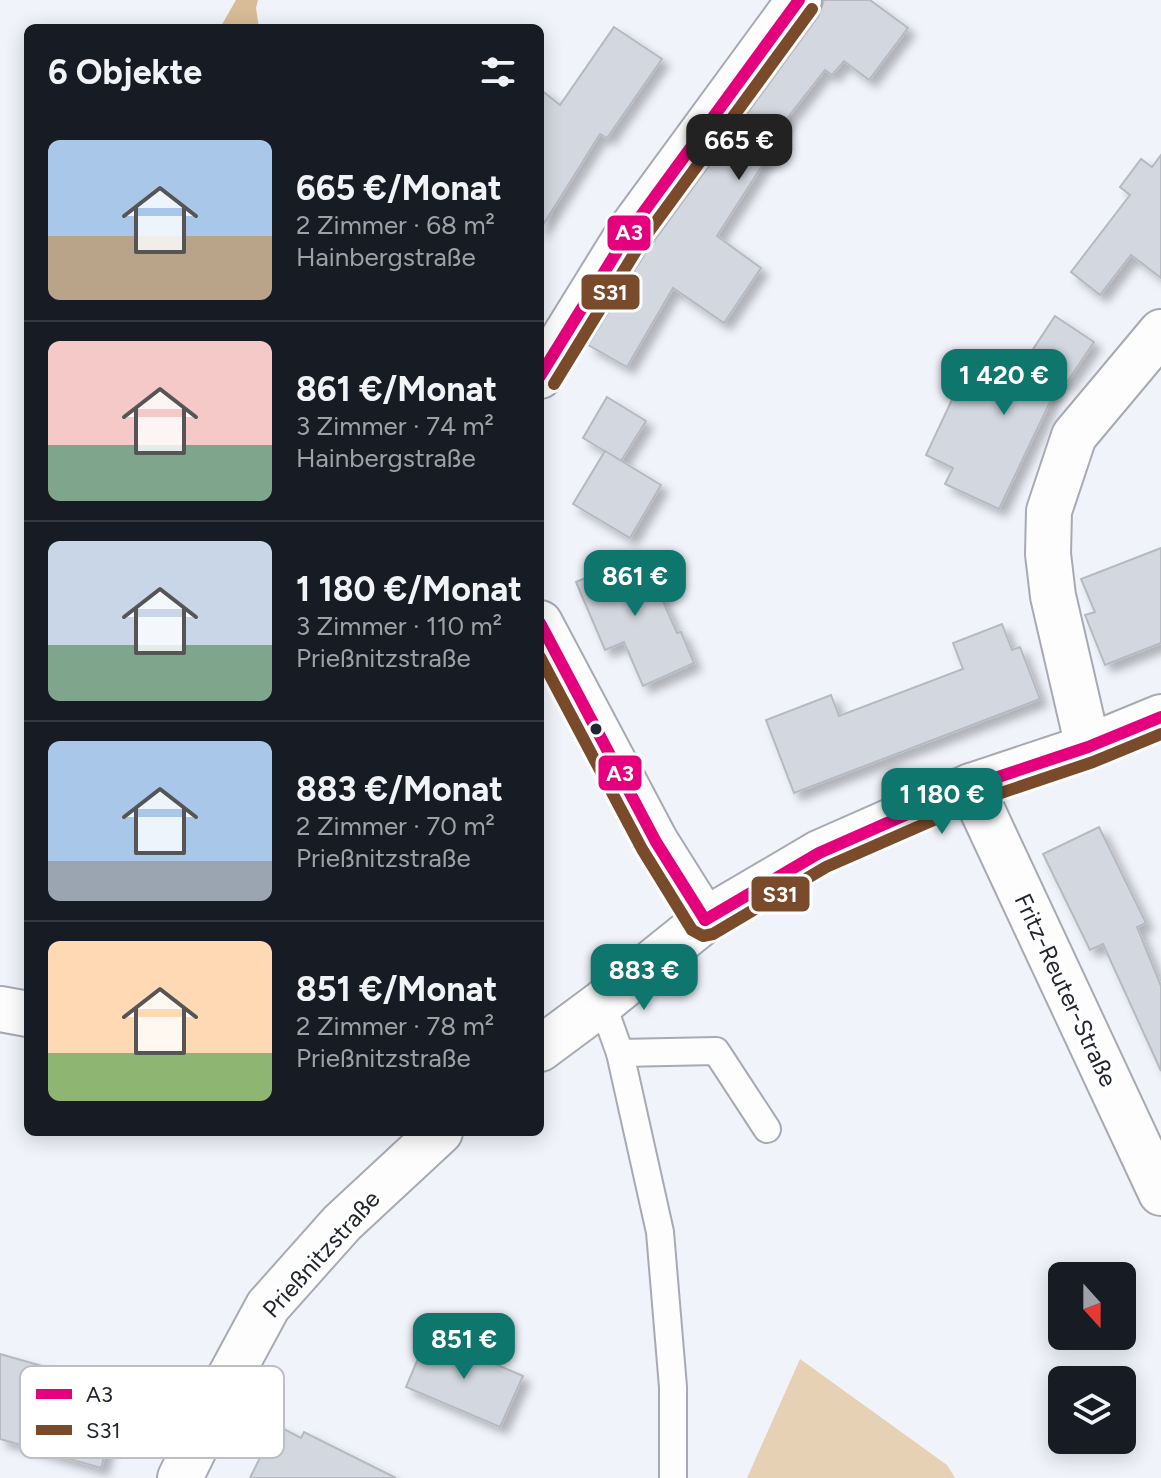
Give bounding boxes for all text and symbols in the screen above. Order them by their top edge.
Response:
icon: filters [476,50,520,94]
text: 6 Objekte [48,52,202,93]
pin: 665 € [683,114,795,182]
text: 665 € [704,124,774,156]
text: 665 €/Monat [296,168,502,209]
icon: home [112,172,208,268]
text: 2 Zimmer · 68 m² [296,209,495,241]
line badge: A3 [606,214,652,252]
text: A3 [615,219,643,246]
text: Hainbergstraße [296,241,476,273]
line badge: S31 [580,273,641,311]
text: S31 [593,279,627,306]
pin: 1 420 € [930,349,1078,417]
text: 1 420 € [959,359,1049,391]
text: 861 €/Monat [296,369,497,410]
icon: home [112,373,208,469]
text: 3 Zimmer · 74 m² [296,410,494,442]
text: Hainbergstraße [296,442,476,474]
pin: 861 € [579,550,691,618]
text: 861 € [602,560,668,592]
text: 1 180 €/Monat [296,569,522,610]
icon: home [112,573,208,669]
text: 3 Zimmer · 110 m² [296,610,502,642]
text: Prießnitzstraße [296,642,471,674]
unlabelled marker [588,721,604,737]
line badge: A3 [597,754,643,792]
text: A3 [606,760,634,787]
pin: 1 180 € [868,768,1016,836]
text: 883 €/Monat [296,769,503,810]
icon: home [112,773,208,869]
text: 1 180 € [899,778,985,810]
text: 2 Zimmer · 70 m² [296,810,495,842]
text: Prießnitzstraße [296,842,471,874]
line badge: S31 [750,875,811,913]
text: S31 [763,881,797,908]
street label: Fritz-Reuter-Straße [1009,889,1123,1091]
pin: 883 € [588,944,700,1012]
text: 883 € [609,954,679,986]
text: 851 €/Monat [296,969,497,1010]
icon: home [112,973,208,1069]
text: 2 Zimmer · 78 m² [296,1010,494,1042]
text: Prießnitzstraße [296,1042,471,1074]
street label: Prießnitzstraße [256,1184,386,1324]
north arrow [1048,1262,1136,1350]
map controls [1048,1262,1136,1454]
pin: 851 € [408,1313,520,1381]
text: 851 € [431,1323,497,1355]
legend [20,1366,284,1458]
button: layers [1048,1366,1136,1454]
text: A3 [86,1381,113,1408]
text: S31 [86,1417,121,1444]

